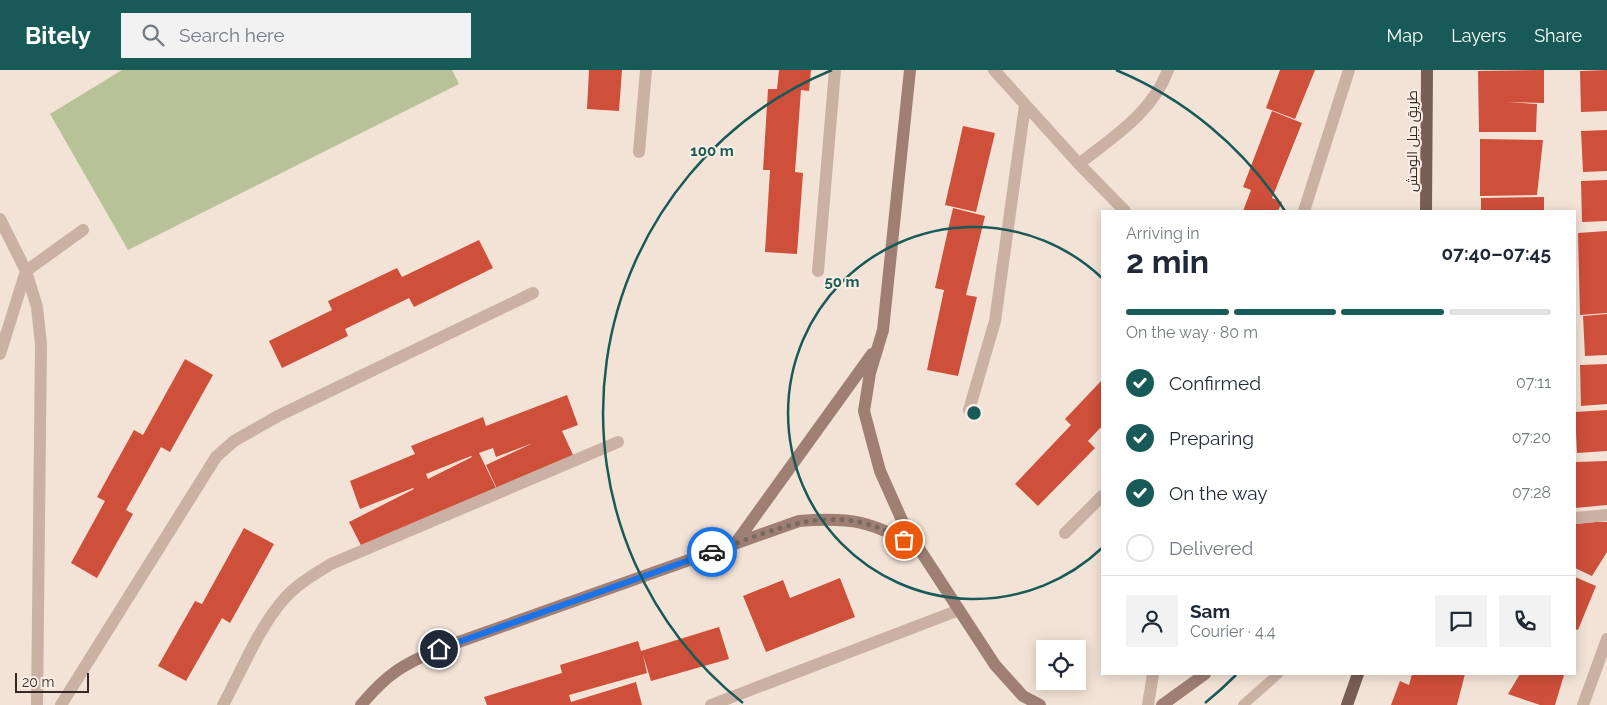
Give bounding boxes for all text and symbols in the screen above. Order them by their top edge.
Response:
search box [121,13,471,58]
text: Bitely [25,21,91,50]
icon: search [139,21,167,49]
text: Search here [179,24,285,46]
text: Map [1387,25,1423,46]
text: Layers [1451,25,1506,46]
text: Share [1534,25,1582,46]
street label: طريق جبل الوحش [1404,90,1421,192]
text: 100 m [690,142,734,160]
text: Arriving in [1126,224,1200,243]
text: 07:40–07:45 [1442,242,1551,264]
text: 2 min [1126,243,1209,280]
text: 50 m [824,273,860,291]
text: On the way · 80 m [1126,323,1258,342]
icon: check [1126,369,1154,397]
text: Confirmed [1169,372,1261,394]
text: 07:11 [1516,373,1551,392]
centre of rings [965,404,983,422]
icon: check [1126,424,1154,452]
text: Preparing [1169,427,1254,449]
text: 07:20 [1512,428,1551,447]
icon: check [1126,479,1154,507]
text: On the way [1169,482,1268,504]
text: 07:28 [1512,483,1551,502]
pin [883,519,925,561]
icon: bag [890,526,918,554]
courier [687,527,737,577]
text: Delivered [1169,537,1253,559]
icon: car [698,538,726,566]
button: person [1126,595,1178,647]
button: chat [1435,595,1487,647]
button: phone [1499,595,1551,647]
text: Sam [1190,600,1230,622]
text: Courier · 4.4 [1190,622,1275,641]
pin [418,628,460,670]
icon: home [425,635,453,663]
map controls [1036,640,1086,690]
button: locate [1036,640,1086,690]
scale bar [15,670,89,693]
text: 20 m [22,674,54,690]

